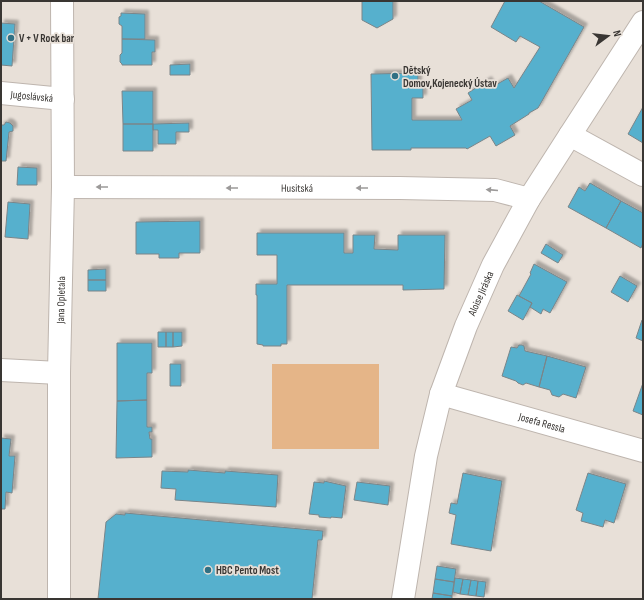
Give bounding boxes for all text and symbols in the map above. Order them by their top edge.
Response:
north arrow [588,16,628,56]
text: N [610,29,624,38]
place label: V + V Rock bar [19,32,75,45]
marker: V + V Rock bar [6,33,16,43]
place label: Dětský Domov,Kojenecký Ústav [403,64,497,90]
marker: Dětský Domov,Kojenecký Ústav [390,71,400,81]
street label: Jugoslávská [9,88,54,105]
street label: Husitská [281,182,313,195]
one-way arrow [95,184,108,190]
one-way arrow [225,185,238,191]
one-way arrow [355,185,368,191]
one-way arrow [486,187,498,194]
street label: Aloise Jiráska [465,269,497,319]
street label: Jana Opletala [54,276,68,325]
street label: Josefa Ressla [516,410,567,436]
place label: HBC Pento Most [216,564,279,577]
marker: HBC Pento Most [203,565,213,575]

